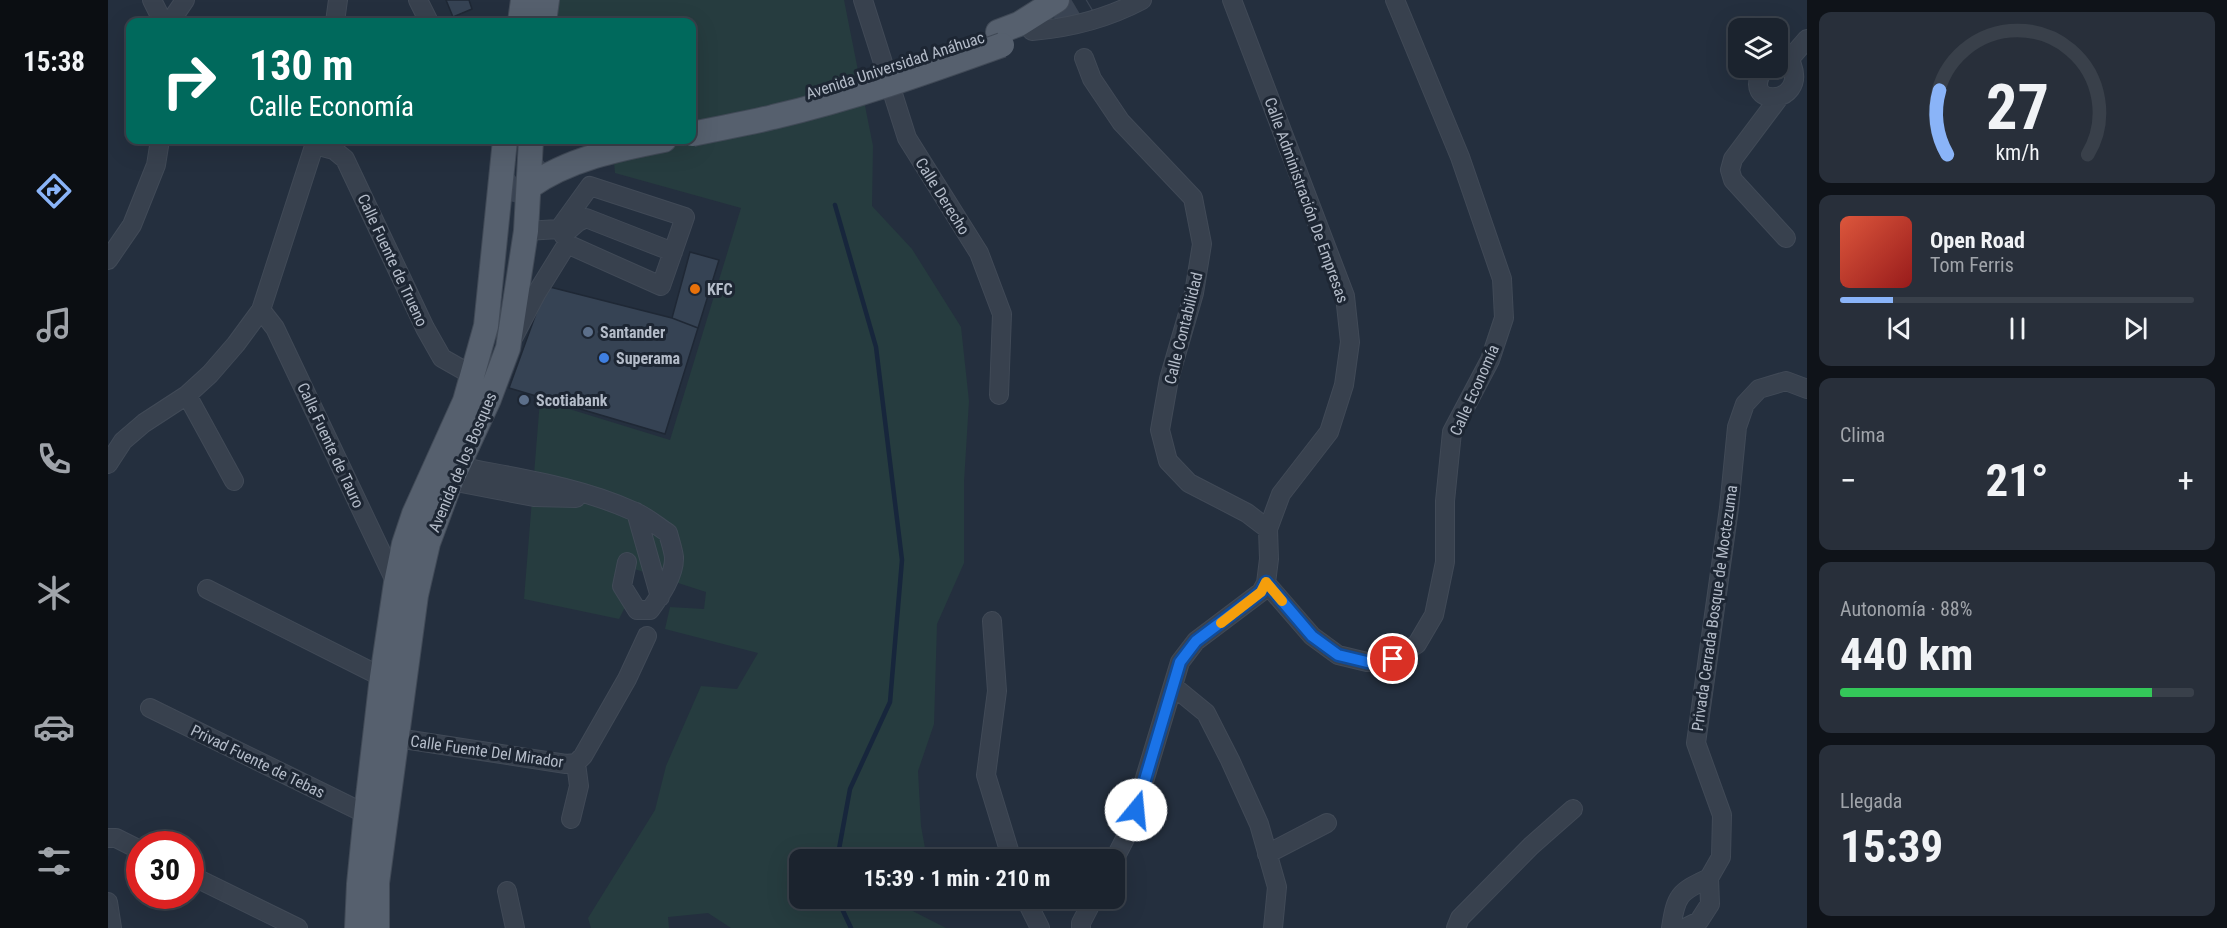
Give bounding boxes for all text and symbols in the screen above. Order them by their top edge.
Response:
map controls [1728,18,1788,78]
button: layers [1728,18,1788,78]
street label: Avenida Universidad Anáhuac [803,28,987,103]
text: 130 m [249,41,354,90]
icon: right [150,42,228,120]
text: 15:38 [23,46,85,78]
text: 27 [1985,71,2049,144]
text: Calle Economía [249,91,414,123]
street label: Calle Administración De Empresas [1260,95,1353,305]
text: km/h [1995,140,2039,165]
street label: Calle Derecho [911,154,974,238]
icon: directions [33,170,75,212]
street label: Calle Fuente de Trueno [353,191,432,330]
text: Open Road [1930,228,2025,253]
text: Tom Ferris [1930,253,2014,277]
street label: Calle Contabilidad [1160,270,1207,386]
place label: KFC [707,280,733,299]
marker: KFC [688,282,702,296]
icon: music [33,304,75,346]
icon: previous [1883,312,1916,345]
icon: pause [2001,312,2034,345]
icon: next [2119,312,2152,345]
place label: Santander [600,323,665,342]
marker: Santander [581,325,595,339]
street label: Calle Economía [1446,342,1503,439]
place label: Superama [616,349,681,368]
marker: Superama [597,351,611,365]
street label: Calle Fuente de Tauro [293,380,368,511]
street label: Avenida de los Bosques [424,389,501,535]
place label: Scotiabank [536,391,608,410]
marker: Scotiabank [517,393,531,407]
text: Clima [1840,423,1885,447]
icon: phone [33,438,75,480]
text: 21° [1986,454,2049,507]
text: − [1840,461,1857,500]
text: + [2178,461,2194,500]
street label: Privada Cerrada Bosque de Moctezuma [1688,484,1741,732]
icon: climate [33,572,75,614]
text: Autonomía · 88% [1840,597,1972,621]
text: 440 km [1840,628,1973,681]
pin [1367,633,1418,684]
icon: arrive [1376,642,1409,675]
icon: car [33,706,75,748]
street label: Privad Fuente de Tebas [188,721,328,802]
street label: Calle Fuente Del Mirador [409,731,565,772]
position arrow [1104,778,1168,842]
text: Llegada [1840,789,1902,813]
text: 15:39 [1840,820,1943,873]
speed limit sign: 30 [126,831,204,909]
icon: filters [33,840,75,882]
text: 15:39 · 1 min · 210 m [864,866,1050,891]

